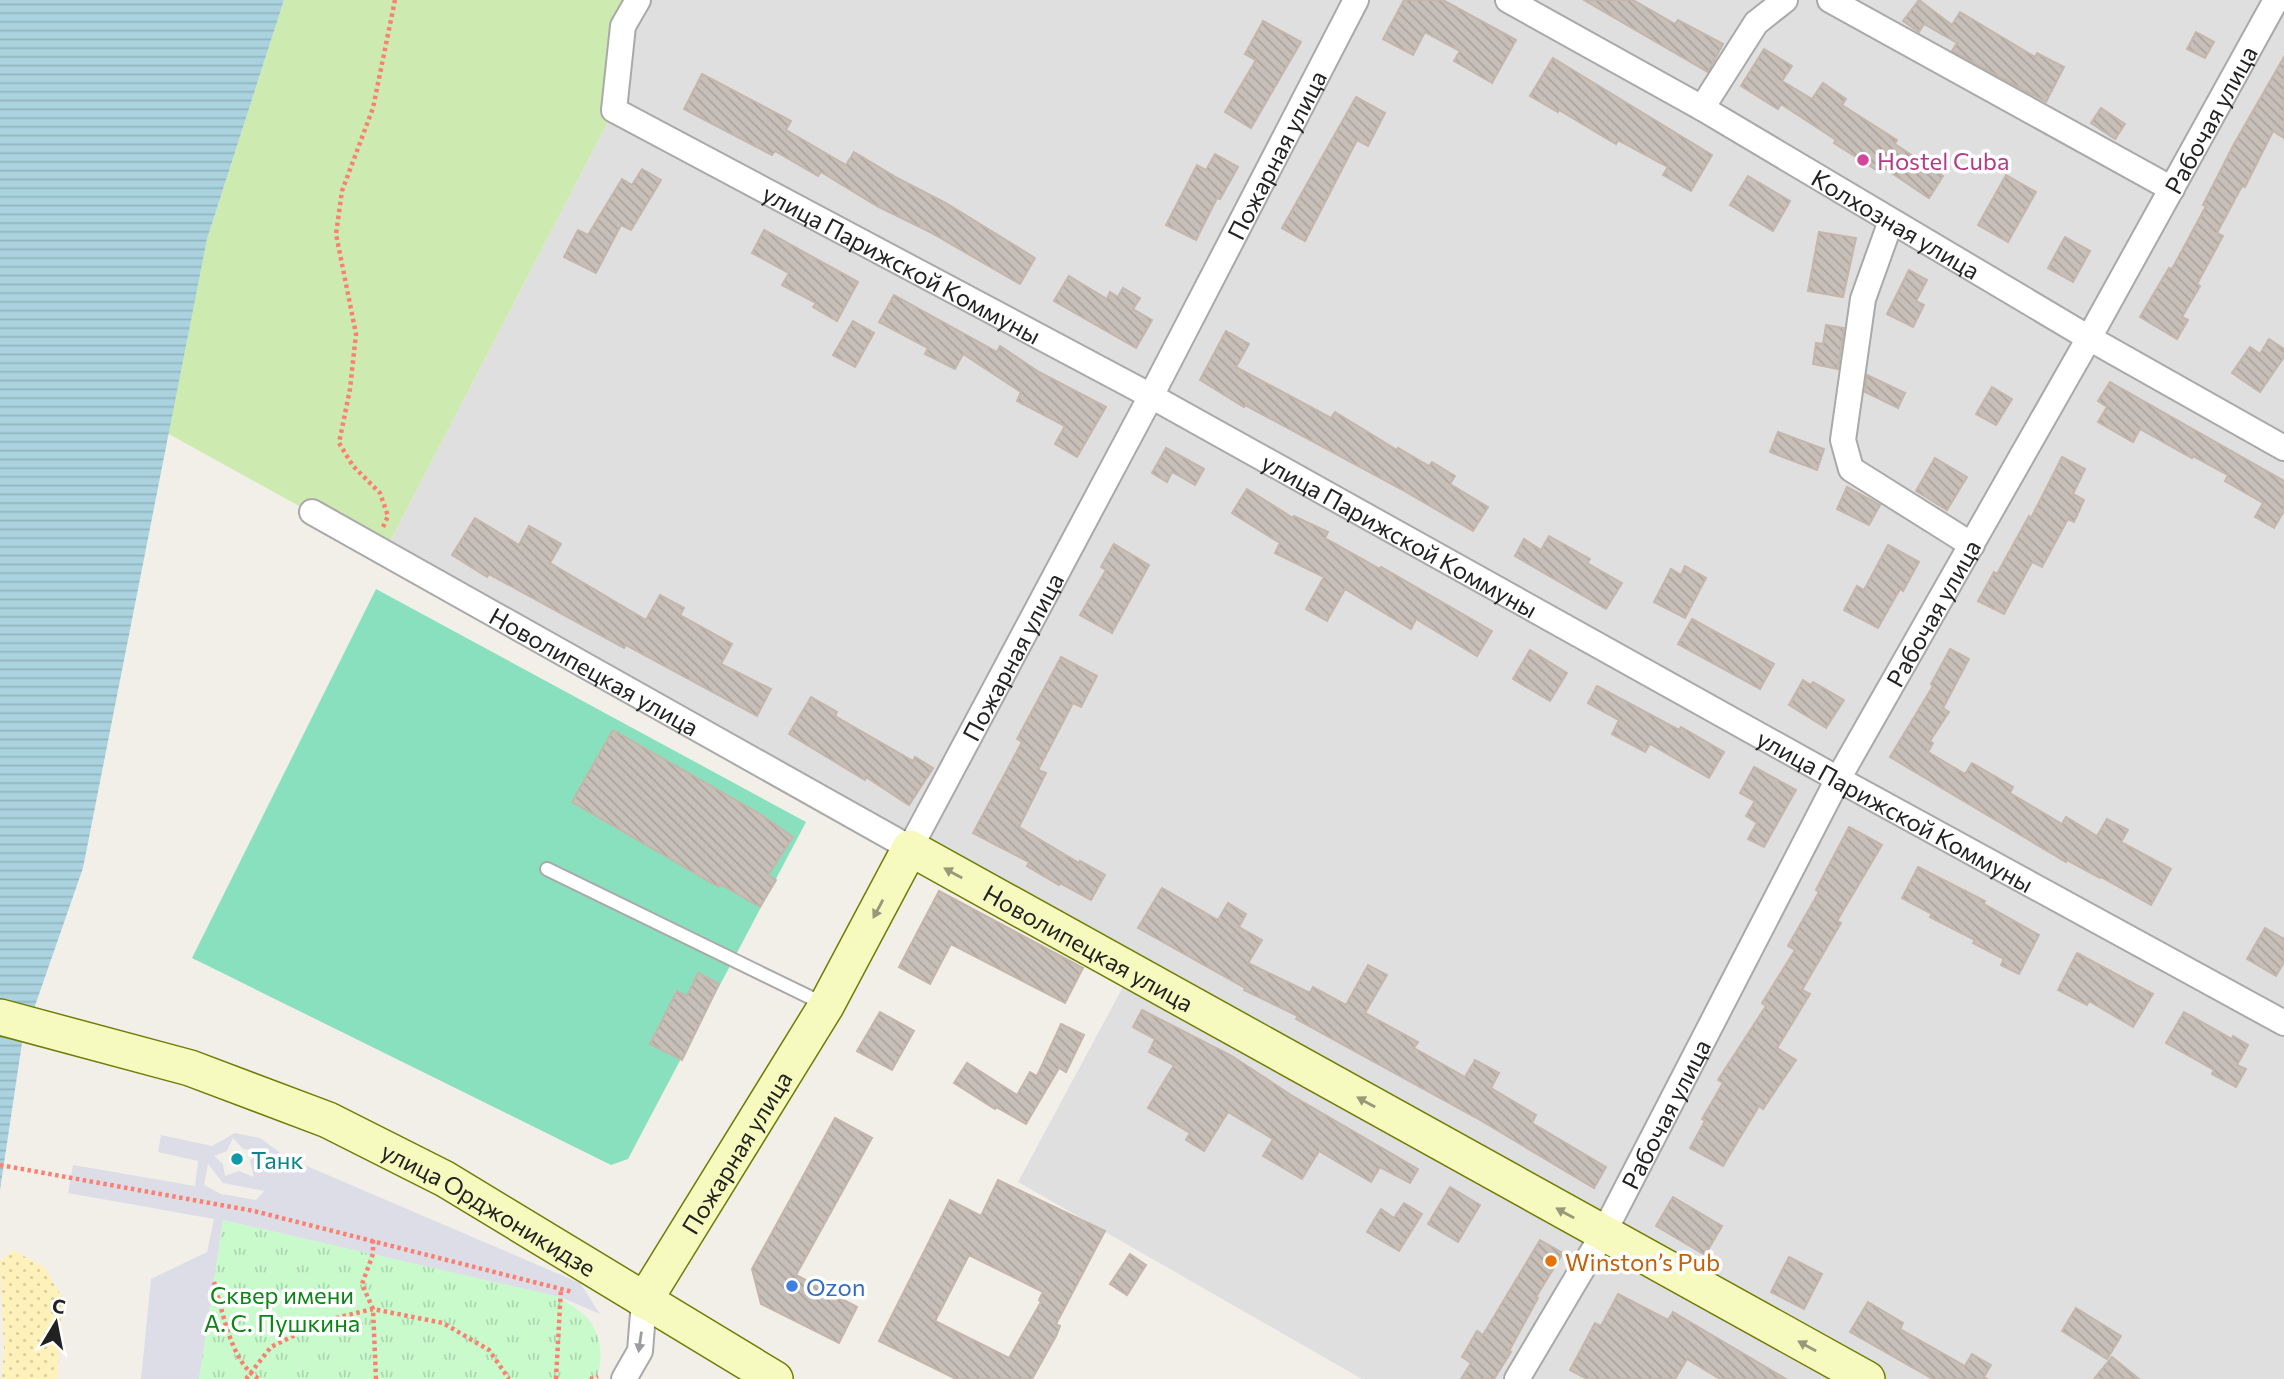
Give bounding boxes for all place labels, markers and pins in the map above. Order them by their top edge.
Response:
place label: Hostel Cuba [1877,146,2010,175]
marker: Hostel Cuba [1855,152,1871,168]
place label: Танк [251,1145,303,1174]
marker: Танк [229,1151,245,1167]
place label: Winston’s Pub [1565,1247,1720,1276]
marker: Winston’s Pub [1543,1253,1559,1269]
place label: Ozon [806,1272,866,1301]
marker: Ozon [784,1278,800,1294]

